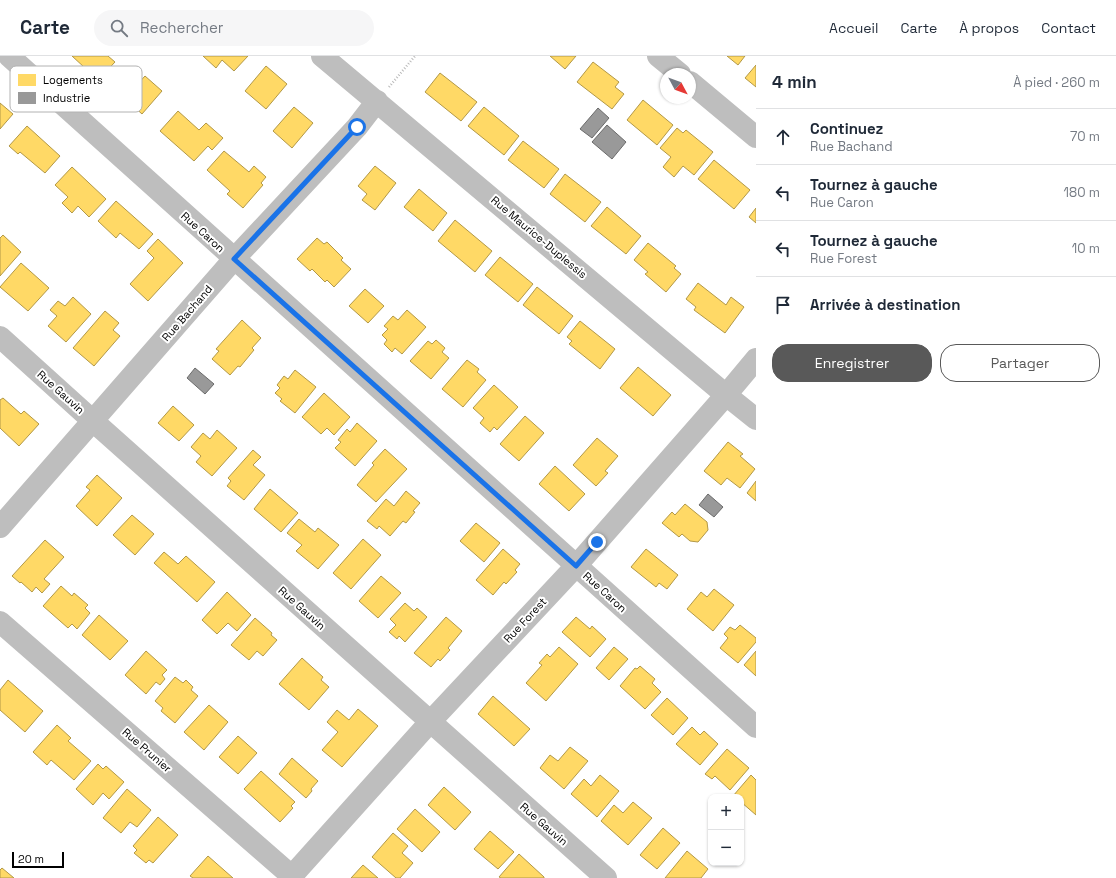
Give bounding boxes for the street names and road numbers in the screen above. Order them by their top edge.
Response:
street label: Rue Maurice-Duplessis [488,193,590,281]
street label: Rue Caron [178,209,228,255]
street label: Rue Bachand [159,282,215,344]
street label: Rue Gauvin [35,367,87,417]
street label: Rue Caron [580,569,630,615]
street label: Rue Gauvin [276,583,328,633]
street label: Rue Forest [500,594,550,646]
street label: Rue Prunier [120,725,174,775]
street label: Rue Gauvin [517,800,571,848]

